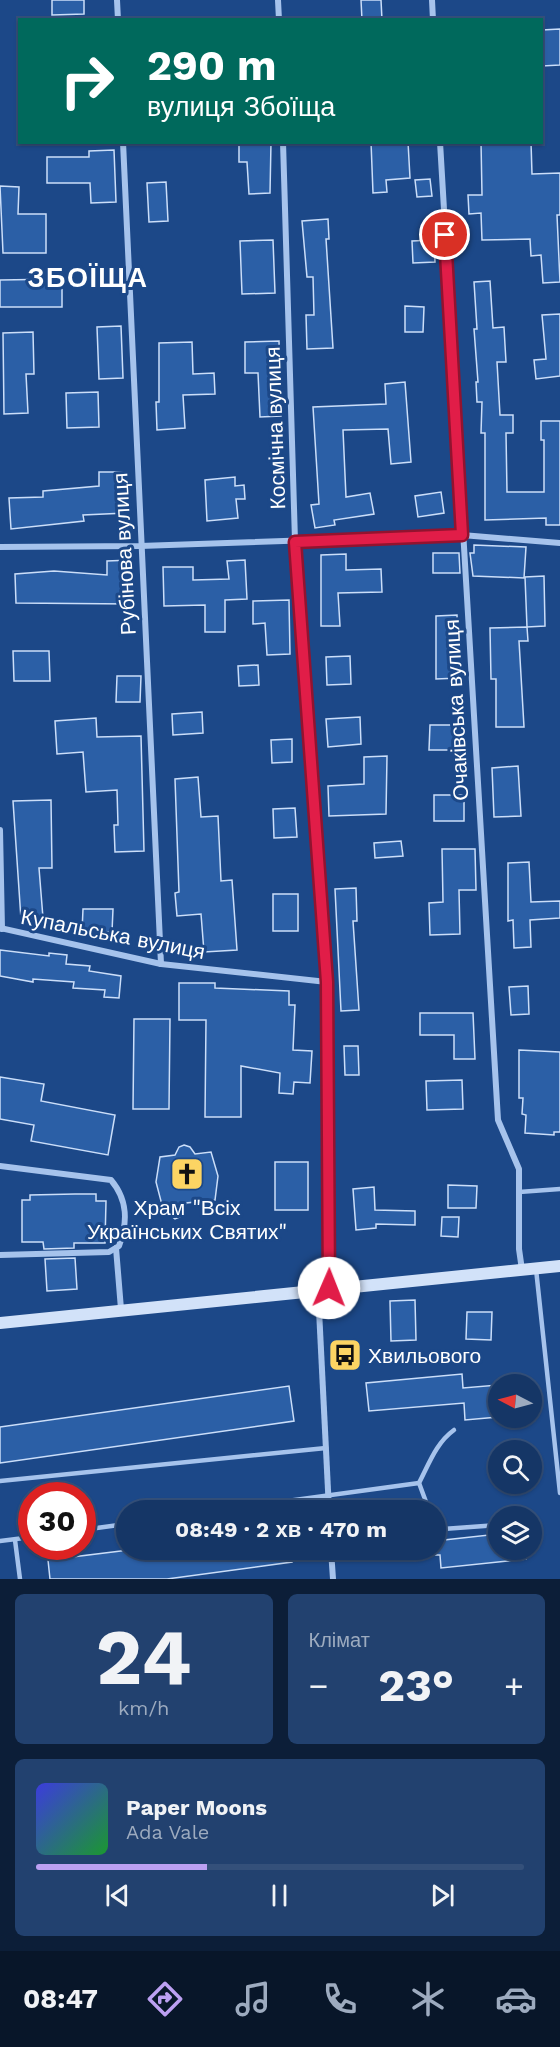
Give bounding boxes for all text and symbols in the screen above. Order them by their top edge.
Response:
text: 290 m [147,41,277,90]
icon: right [48,42,126,120]
text: вулиця Збоїща [147,91,335,123]
pin [419,209,470,260]
icon: arrive [428,218,461,251]
district label: ЗБОЇЩА [28,262,148,294]
street label: Космічна вулиця [260,346,290,510]
street label: Рубінова вулиця [107,472,141,636]
street label: Очаківська вулиця [439,619,473,801]
street label: Купальська вулиця [19,904,207,964]
church icon: Храм "Всіх Українських Святих" [169,1156,205,1192]
place label: Храм "Всіх Українських Святих" [87,1195,287,1244]
position arrow [297,1256,361,1320]
bus stop icon: Хвильового [327,1337,363,1373]
place label: Хвильового [368,1343,481,1368]
north arrow [488,1374,542,1428]
map controls [488,1374,542,1560]
button: search [488,1440,542,1494]
speed limit sign: 30 [18,1482,96,1560]
button: layers [488,1506,542,1560]
text: 08:49 · 2 хв · 470 m [175,1517,387,1542]
text: 24 [96,1611,192,1703]
text: Клімат [309,1628,370,1652]
text: 23° [378,1659,454,1712]
text: − [309,1666,328,1705]
text: + [504,1666,524,1705]
text: km/h [118,1696,170,1720]
text: Paper Moons [126,1795,267,1820]
text: Ada Vale [126,1820,209,1844]
icon: previous [101,1879,134,1912]
icon: pause [263,1879,296,1912]
icon: next [426,1879,459,1912]
icon: directions [144,1978,186,2020]
icon: music [232,1978,274,2020]
icon: phone [319,1978,361,2020]
icon: climate [407,1978,449,2020]
icon: car [495,1978,537,2020]
text: 08:47 [23,1983,98,2015]

